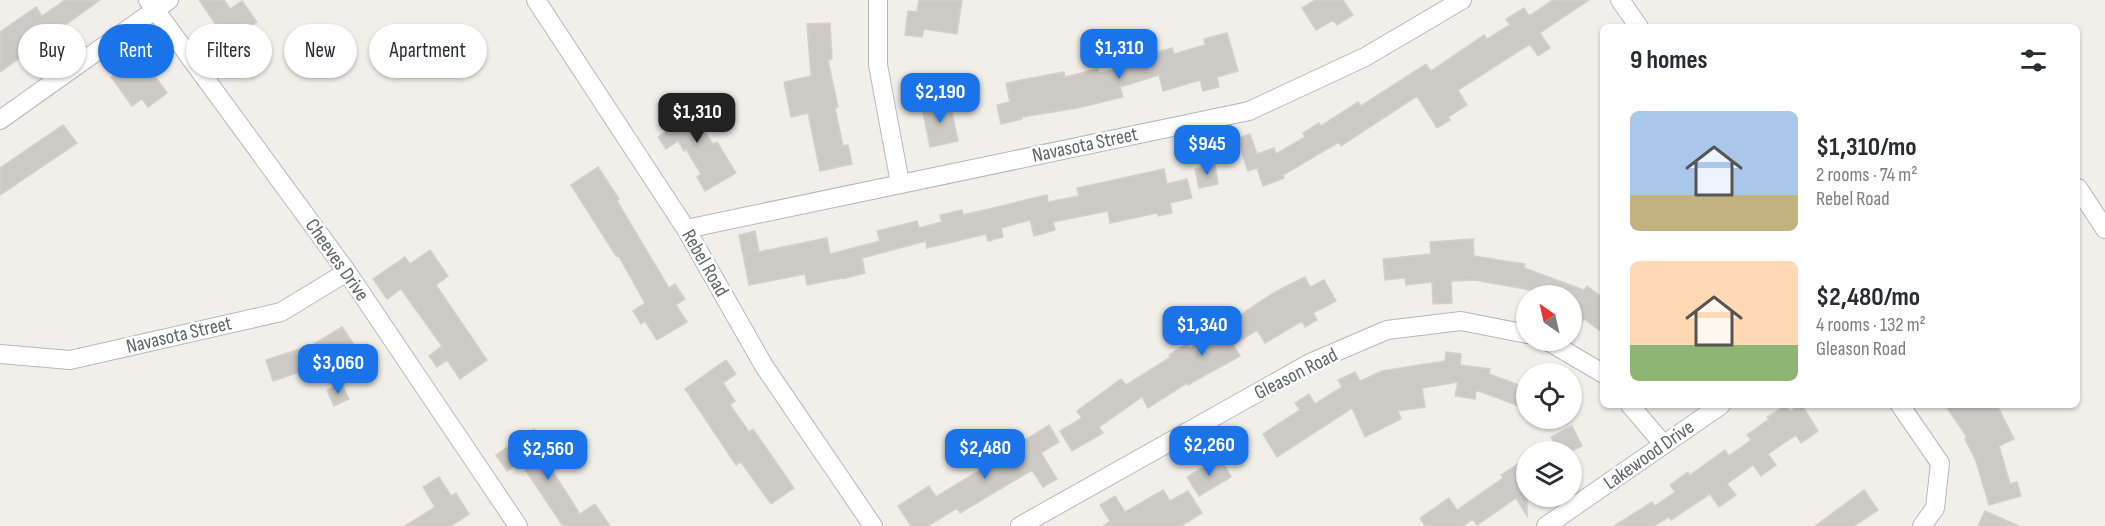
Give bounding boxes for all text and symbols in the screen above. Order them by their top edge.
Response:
chip: Buy [18,24,86,78]
chip: Rent [98,24,174,78]
chip: Filters [186,24,272,78]
chip: New [284,24,357,78]
chip: Apartment [369,24,487,78]
pin: $1,310 [1070,29,1168,80]
text: $1,310 [1094,36,1144,60]
icon: filters [2017,44,2050,77]
text: 9 homes [1630,45,1708,76]
pin: $2,190 [891,73,989,124]
text: $2,190 [915,80,965,104]
pin: $1,310 [648,93,746,144]
text: $1,310 [672,100,722,124]
street label: Navasota Street [1030,122,1140,168]
pin: $945 [1171,125,1243,176]
text: $945 [1188,132,1226,156]
text: $1,310/mo [1816,132,1917,163]
icon: home [1678,135,1750,207]
text: 2 rooms · 74 m² [1816,163,1917,187]
text: Rebel Road [1816,187,1890,211]
street label: Cheeves Drive [300,214,374,306]
street label: Rebel Road [676,225,734,301]
text: $2,480/mo [1816,282,1920,313]
north arrow [1516,285,1582,351]
map controls [1516,285,1582,507]
icon: home [1678,285,1750,357]
pin: $1,340 [1153,306,1251,357]
street label: Navasota Street [124,311,234,359]
text: $1,340 [1177,313,1227,337]
text: 4 rooms · 132 m² [1816,313,1926,337]
text: Gleason Road [1816,337,1906,361]
street label: Gleason Road [1250,343,1342,405]
pin: $3,060 [289,344,387,395]
text: $3,060 [312,351,364,375]
button: locate [1516,363,1582,429]
street label: Lakewood Drive [1599,415,1699,495]
pin: $2,260 [1160,426,1258,477]
pin: $2,480 [936,429,1034,480]
pin: $2,560 [499,430,597,481]
text: $2,260 [1183,433,1235,457]
text: $2,480 [959,436,1011,460]
text: $2,560 [522,437,574,461]
button: layers [1516,441,1582,507]

